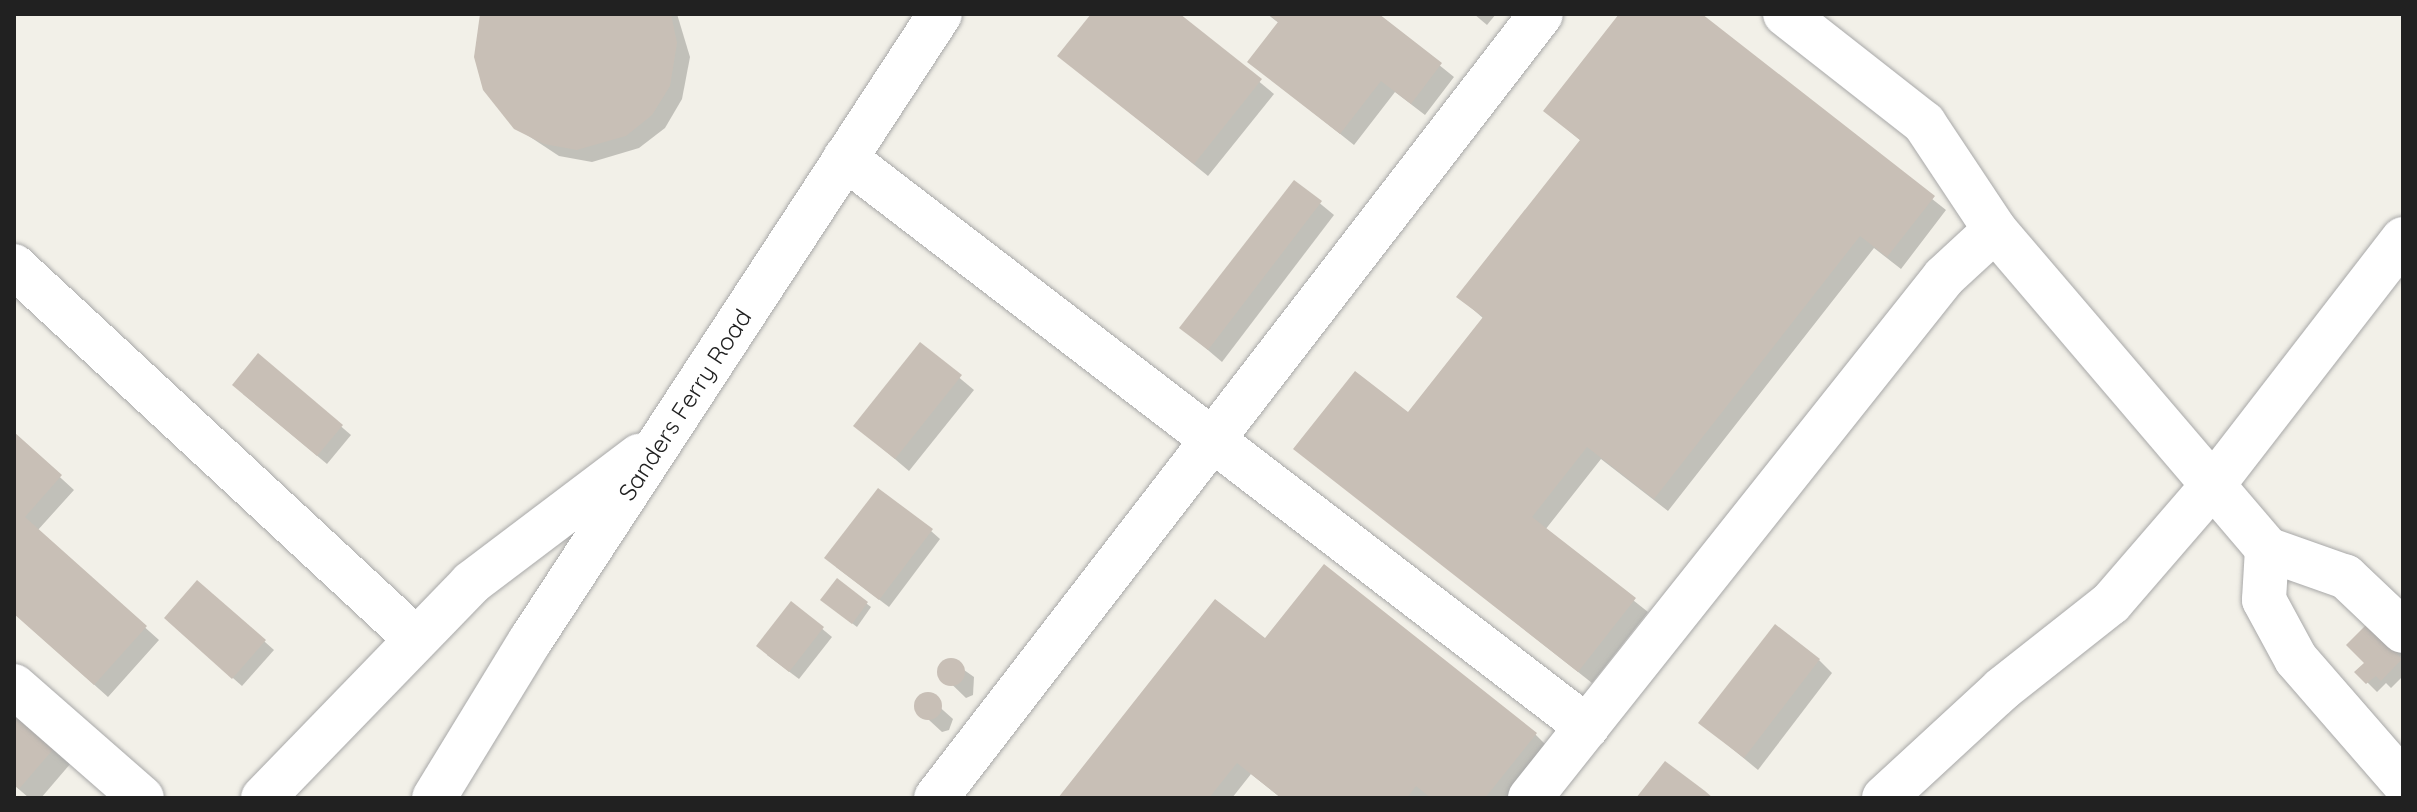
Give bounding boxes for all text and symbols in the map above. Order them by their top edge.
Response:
street label: Sanders Ferry Road [612,304,758,506]

